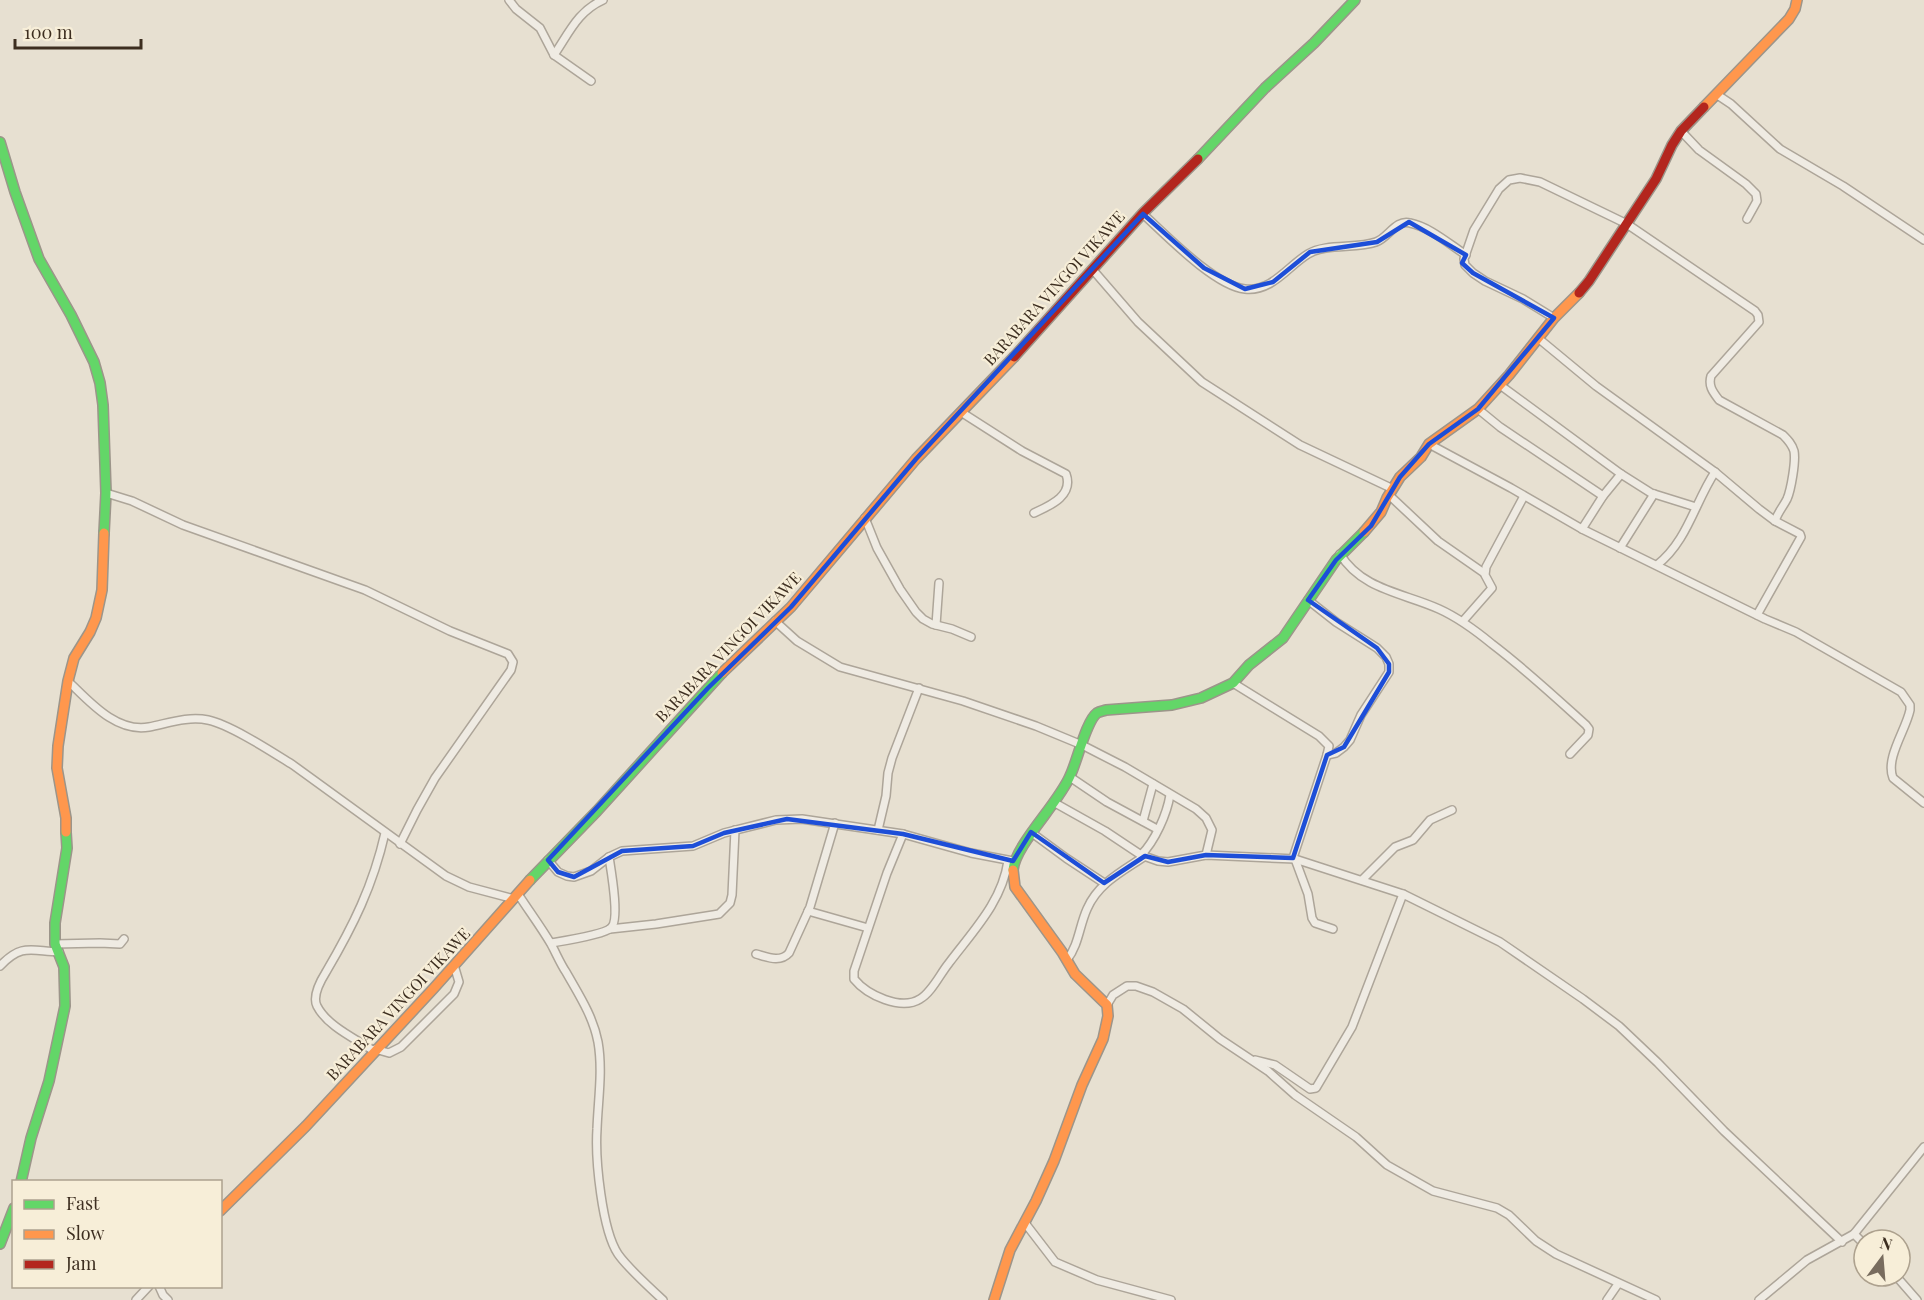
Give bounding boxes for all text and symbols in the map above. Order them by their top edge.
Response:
scale bar [15,12,141,50]
text: 100 m [24,20,73,44]
street label: BARABARA VINGOI VIKAWE [978,206,1129,369]
street label: BARABARA VINGOI VIKAWE [650,567,805,726]
street label: BARABARA VINGOI VIKAWE [321,923,474,1084]
legend [12,1180,222,1288]
text: Fast [66,1191,100,1215]
text: Slow [66,1221,104,1245]
north arrow [1852,1228,1912,1288]
text: N [1878,1231,1895,1255]
text: Jam [65,1251,96,1275]

